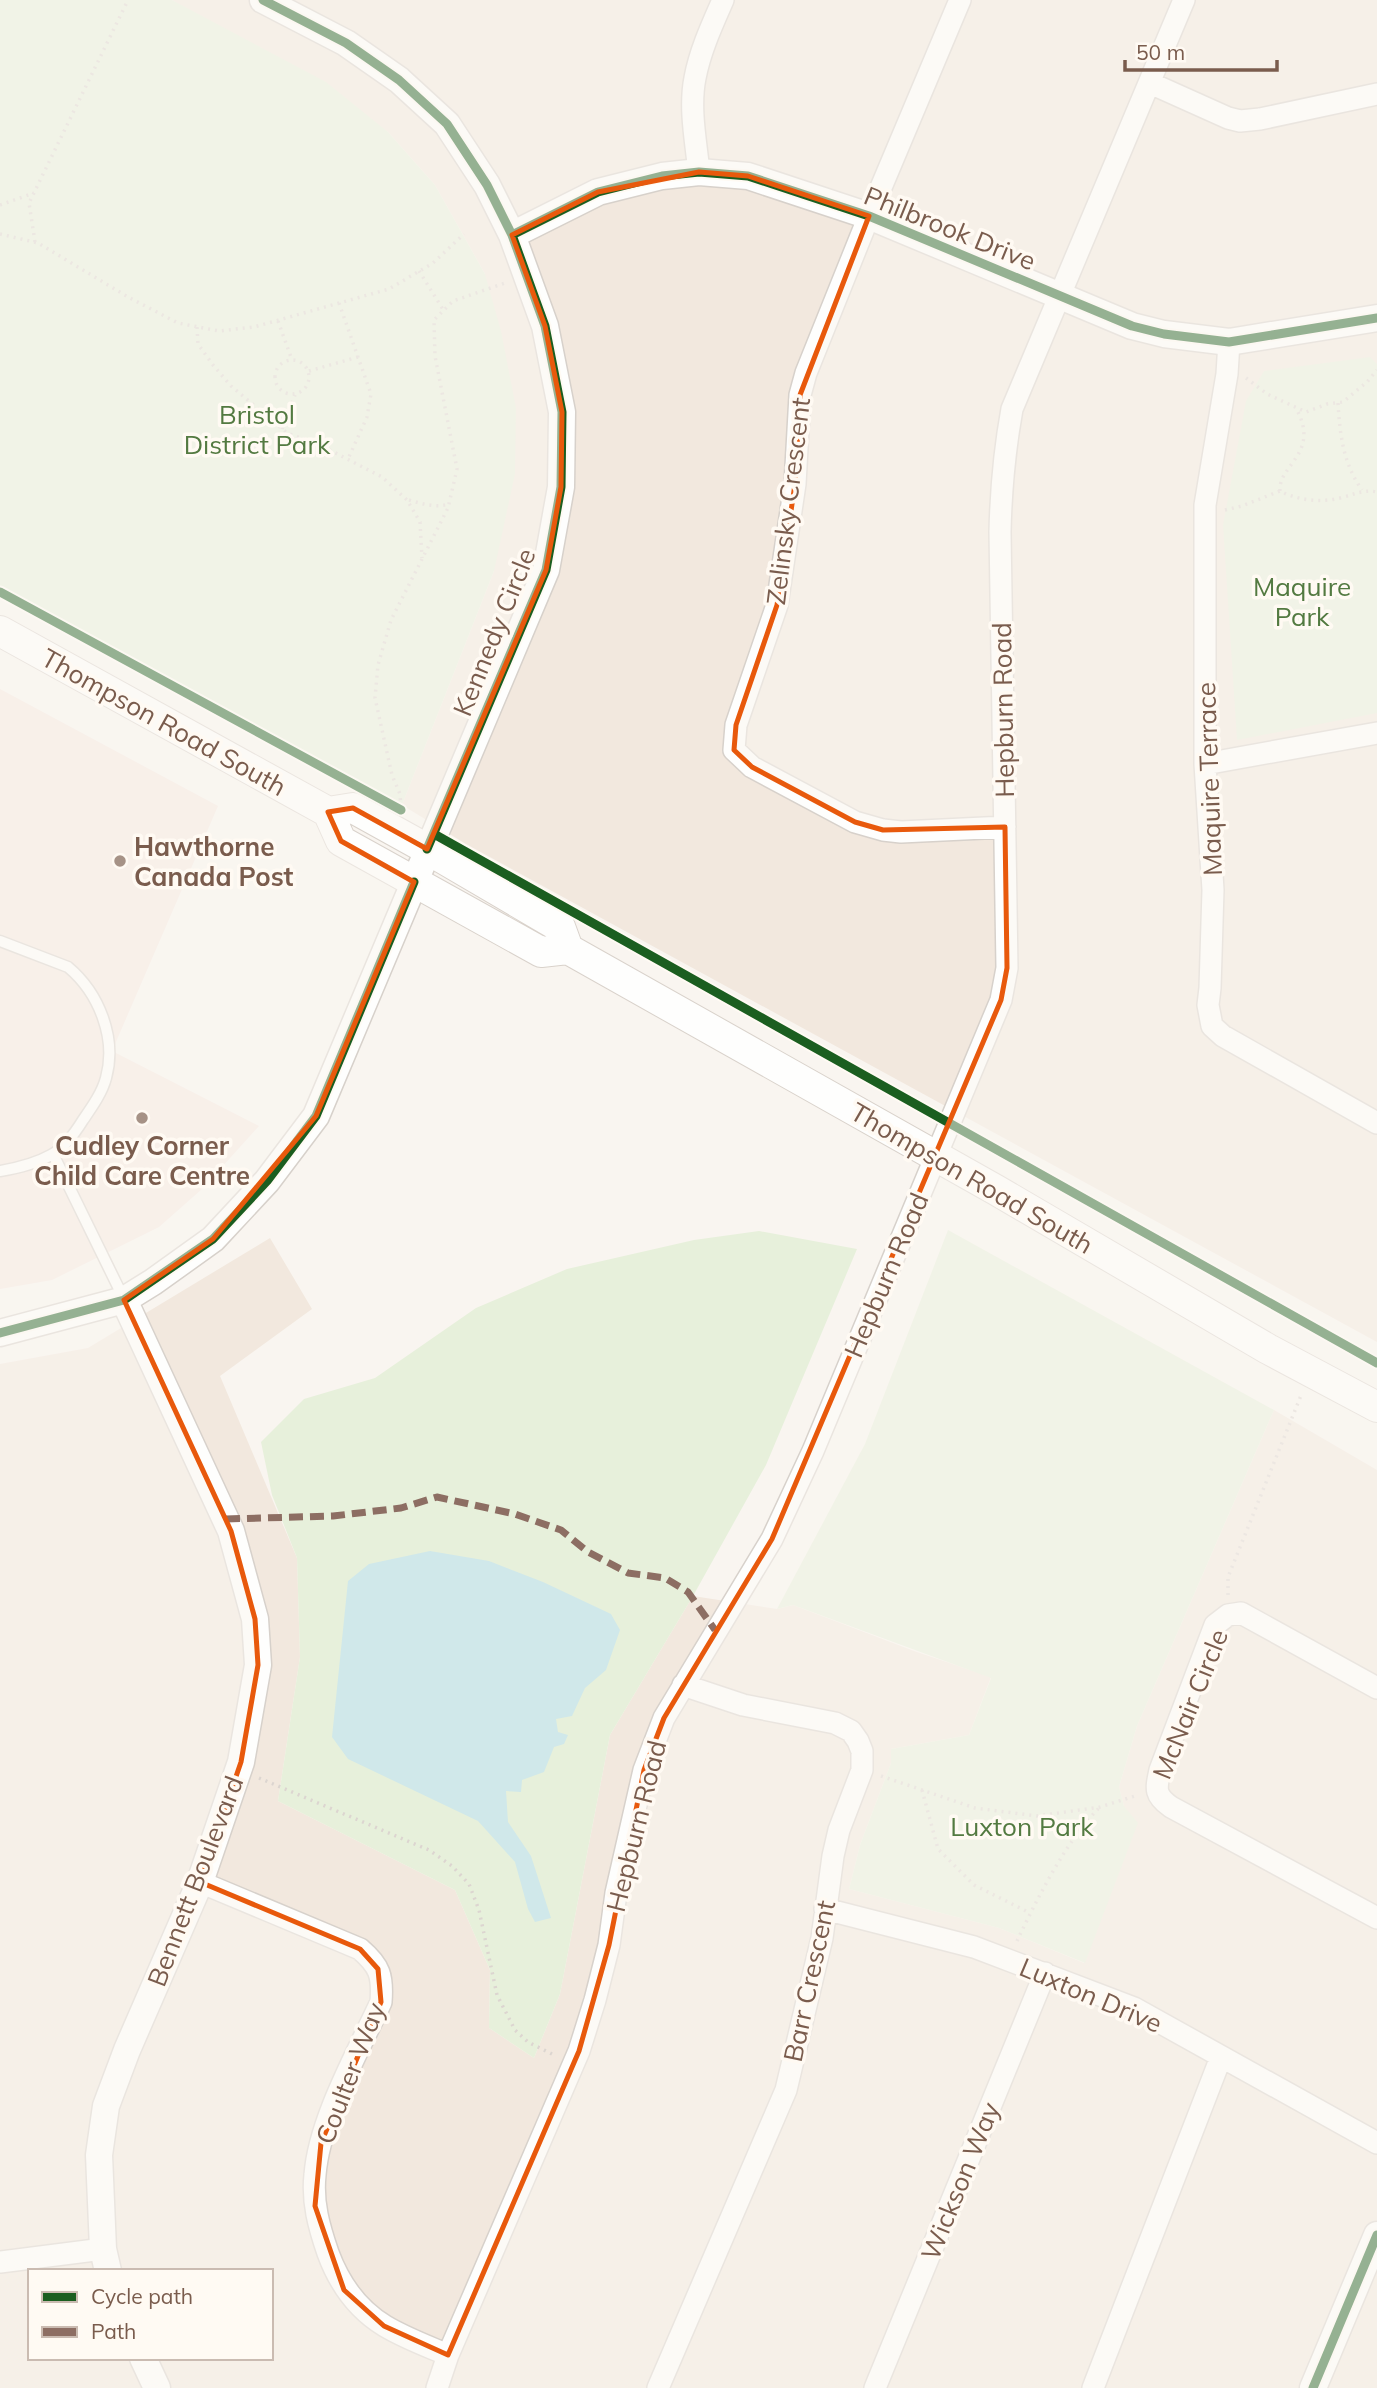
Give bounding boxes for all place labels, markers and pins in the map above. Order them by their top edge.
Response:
place label: Hawthorne Canada Post [134,830,294,893]
marker: Hawthorne Canada Post [112,853,128,869]
marker: Cudley Corner Child Care Centre [134,1110,150,1126]
place label: Cudley Corner Child Care Centre [34,1129,250,1192]

